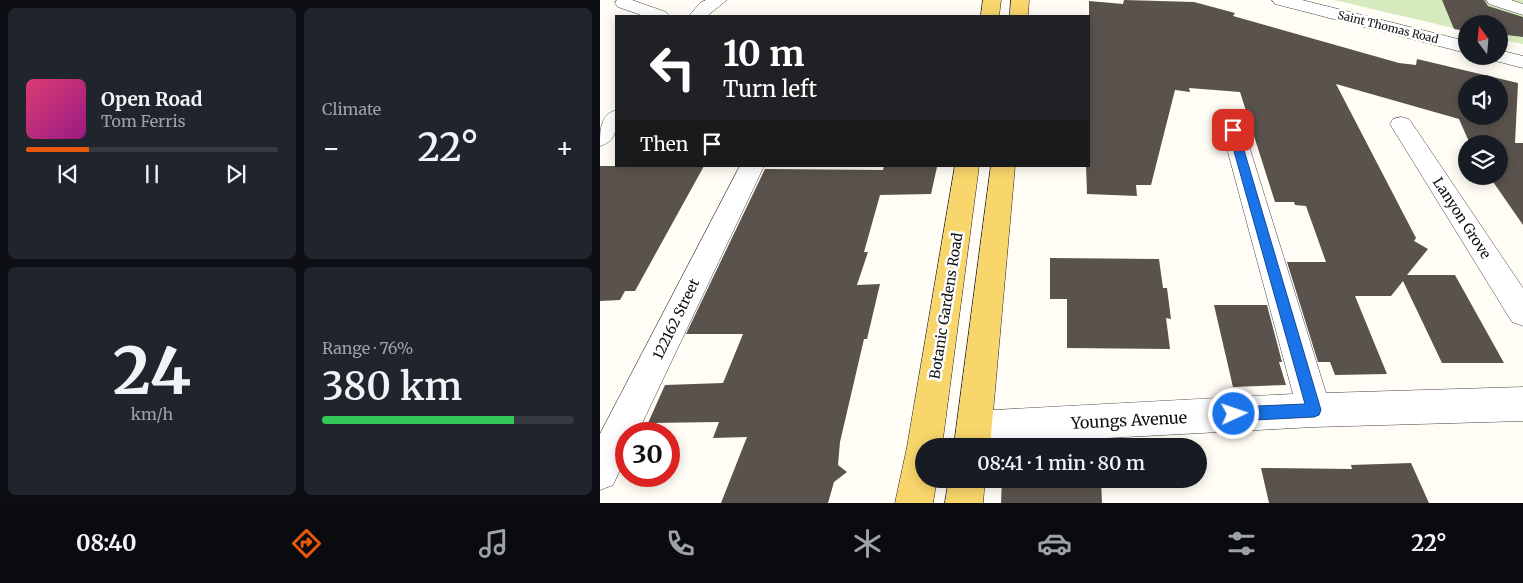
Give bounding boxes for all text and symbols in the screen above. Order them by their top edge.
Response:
street label: Saint Thomas Road [1336,8,1440,46]
north arrow [1458,15,1508,65]
map controls [1458,15,1508,185]
text: 10 m [723,32,804,76]
icon: left [640,35,705,100]
text: Turn left [723,75,817,103]
button: sound [1458,75,1508,125]
text: Open Road [101,87,203,111]
text: Climate [322,99,381,119]
pin [1212,109,1254,151]
text: Tom Ferris [101,111,186,131]
icon: arrive [1219,116,1247,144]
text: 22° [417,124,479,171]
text: − [322,130,341,166]
text: + [555,130,574,166]
icon: arrive [698,130,726,158]
text: Then [640,132,688,156]
button: layers [1458,135,1508,185]
icon: previous [54,160,82,188]
icon: pause [138,160,166,188]
icon: next [222,160,250,188]
street label: Lanyon Grove [1429,174,1495,262]
street label: Botanic Gardens Road [926,231,967,380]
street label: 122162 Street [649,275,703,362]
text: 24 [113,330,191,412]
text: Range · 76% [322,338,413,358]
text: 380 km [322,363,462,410]
position arrow [1207,387,1259,439]
text: km/h [131,404,173,424]
street label: Youngs Avenue [1069,407,1188,433]
speed limit sign: 30 [615,422,680,487]
text: 08:41 · 1 min · 80 m [977,451,1145,475]
icon: directions [289,526,324,561]
icon: music [476,526,511,561]
icon: phone [663,526,698,561]
icon: climate [850,526,885,561]
icon: car [1037,526,1072,561]
icon: filters [1224,526,1259,561]
text: 08:40 [76,529,137,557]
text: 22° [1411,529,1447,557]

